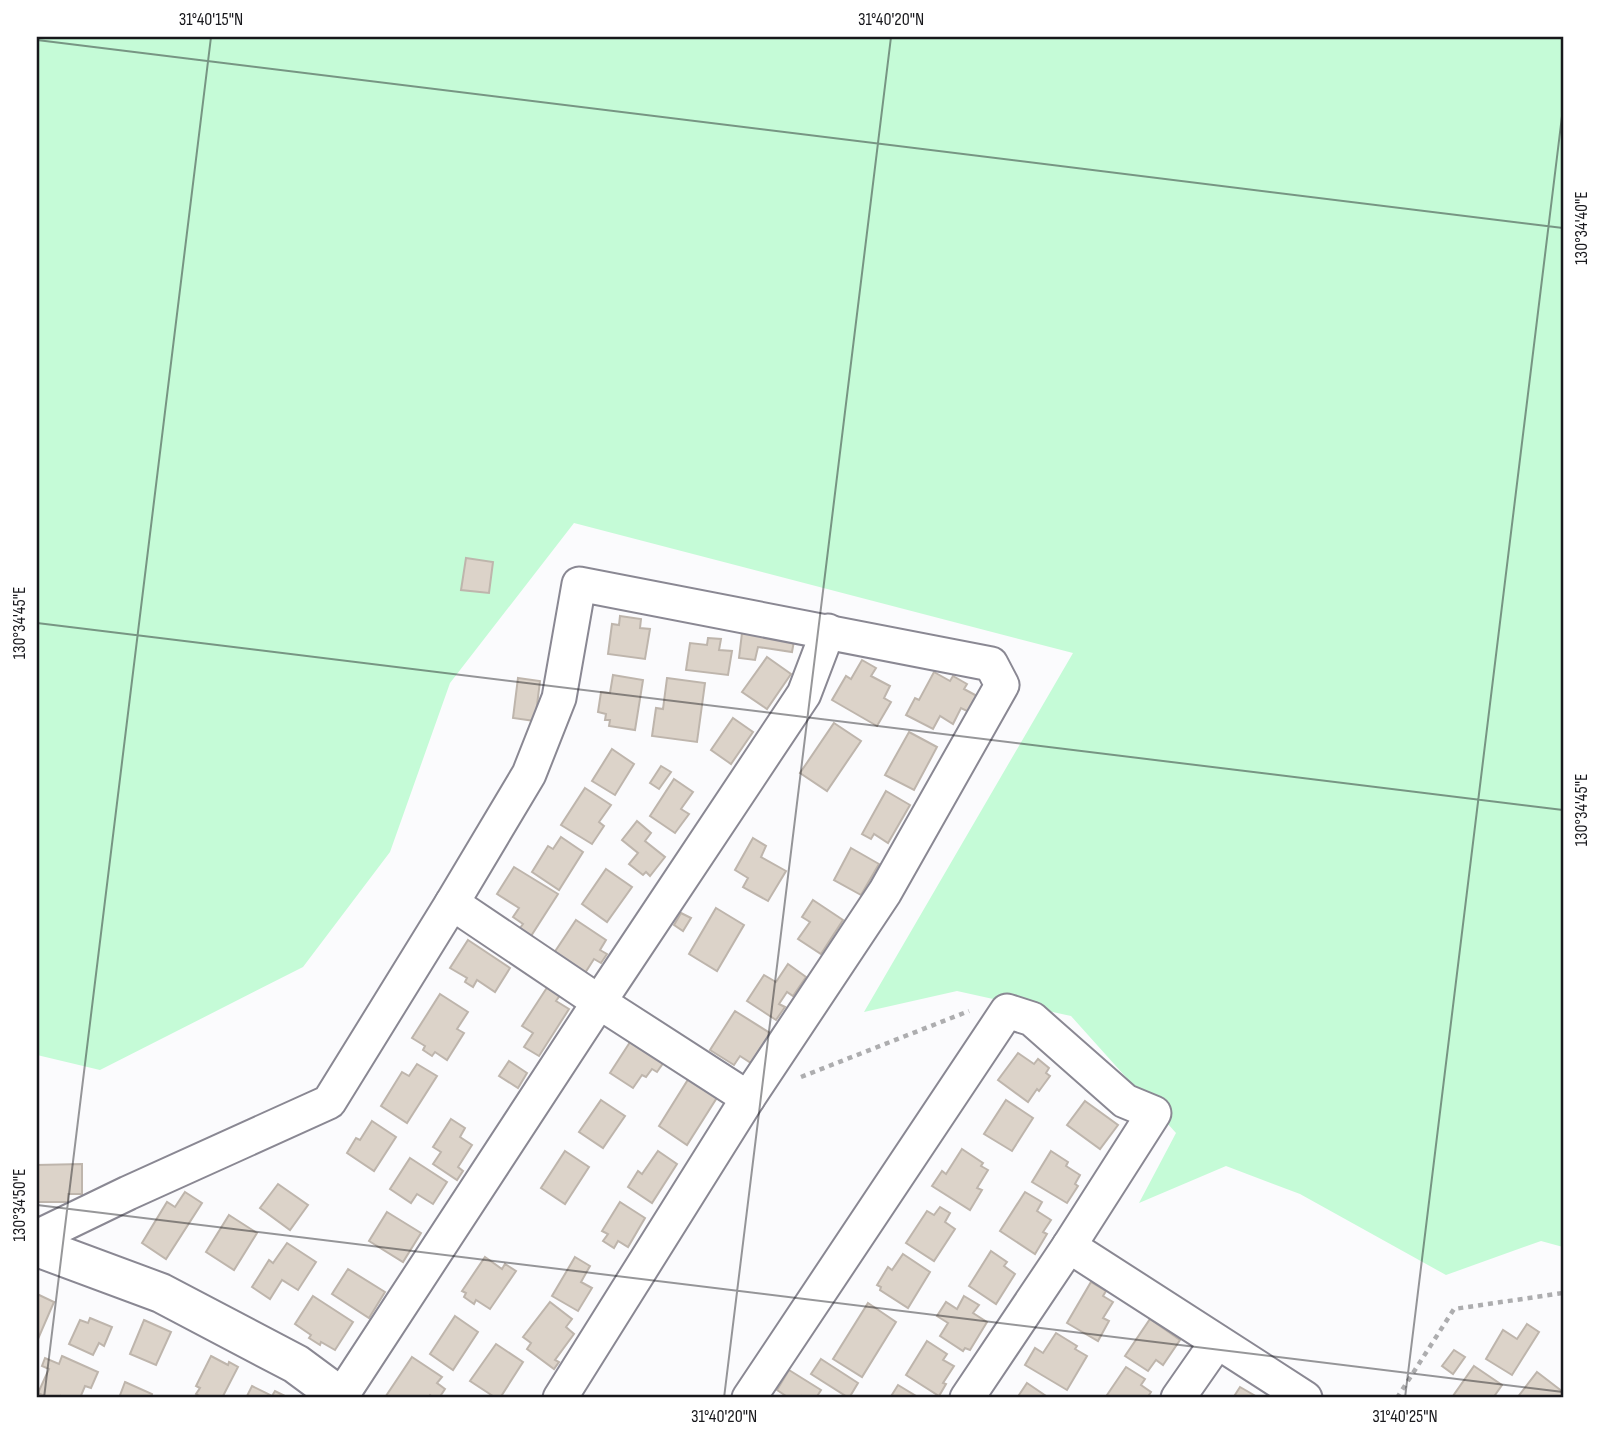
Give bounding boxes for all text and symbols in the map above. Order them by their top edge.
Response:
text: 31°40'15"N [179,9,243,30]
text: 31°40'20"N [858,9,924,30]
text: 130°34'40"E [1571,191,1592,265]
text: 130°34'45"E [9,587,30,659]
text: 130°34'45"E [1571,774,1592,846]
text: 130°34'50"E [9,1168,30,1242]
text: 31°40'20"N [691,1406,757,1427]
text: 31°40'25"N [1372,1406,1438,1427]

